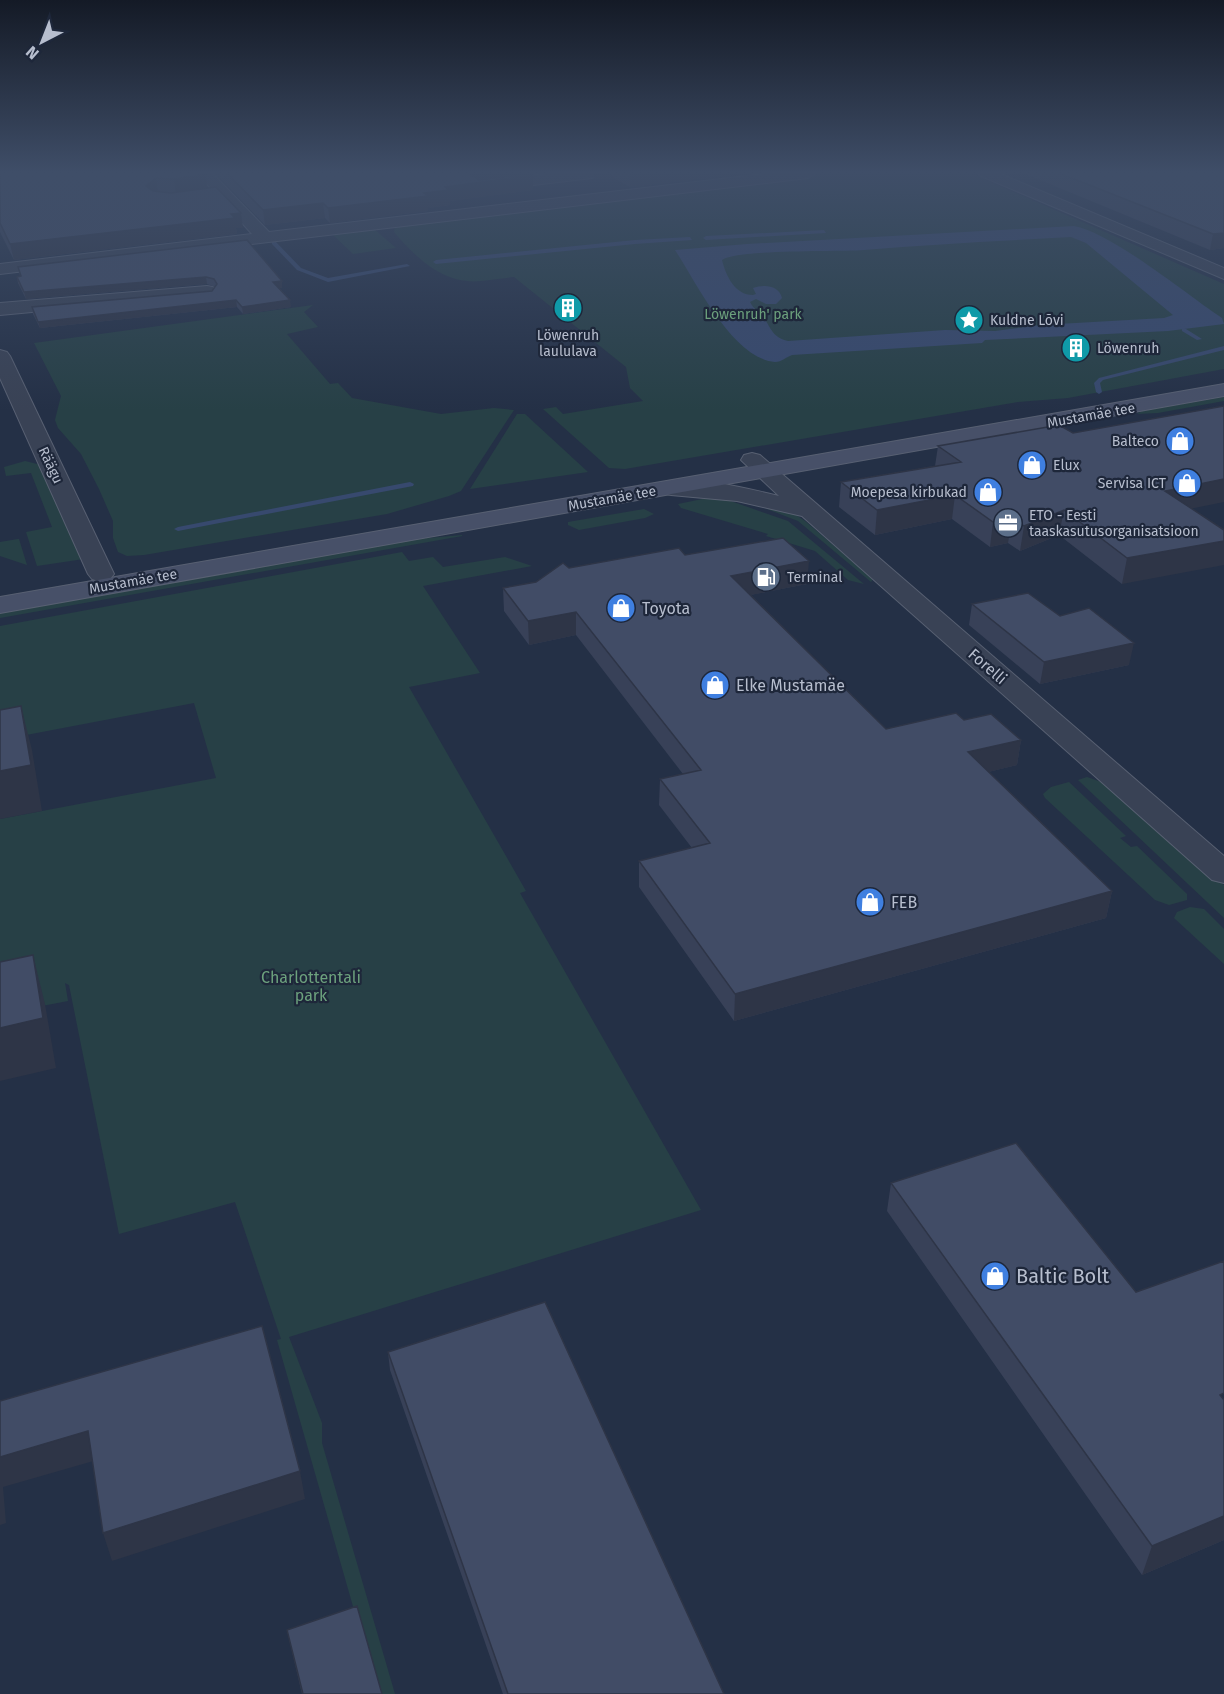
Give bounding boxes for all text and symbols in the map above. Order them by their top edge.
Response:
north arrow [12,12,72,72]
text: N [22,42,43,63]
building icon: Löwenruh laululava [552,292,584,324]
place icon: Kuldne Lõvi [953,304,985,336]
park label: Löwenruh' park [704,306,803,323]
place label: Kuldne Lõvi [990,312,1064,329]
place label: Löwenruh laululava [537,327,599,360]
building icon: Löwenruh [1060,332,1092,364]
place label: Löwenruh [1097,340,1159,357]
street label: Mustamäe tee [1046,399,1136,432]
shop icon: Balteco [1164,425,1196,457]
place label: Balteco [1112,433,1159,450]
street label: Räägu [35,444,66,486]
shop icon: Elux [1016,449,1048,481]
place label: Elux [1053,457,1080,474]
shop icon: Servisa ICT [1171,467,1203,499]
place label: Servisa ICT [1098,475,1167,492]
shop icon: Moepesa kirbukad [972,476,1004,508]
street label: Mustamäe tee [567,482,657,515]
place label: Moepesa kirbukad [851,484,967,501]
office icon: ETO - Eesti taaskasutusorganisatsioon [992,507,1024,539]
place label: ETO - Eesti taaskasutusorganisatsioon [1029,507,1199,540]
fuel station icon: Terminal [750,561,782,593]
street label: Mustamäe tee [88,565,178,598]
place label: Terminal [787,569,842,586]
shop icon: Toyota [605,592,637,624]
place label: Toyota [642,599,690,618]
street label: Forelli [964,644,1011,688]
shop icon: Elke Mustamäe [699,669,731,701]
place label: Elke Mustamäe [736,676,845,695]
shop icon: FEB [854,886,886,918]
place label: FEB [891,893,917,912]
park label: Charlottentali park [261,968,361,1005]
shop icon: Baltic Bolt [979,1260,1011,1292]
place label: Baltic Bolt [1016,1264,1110,1288]

